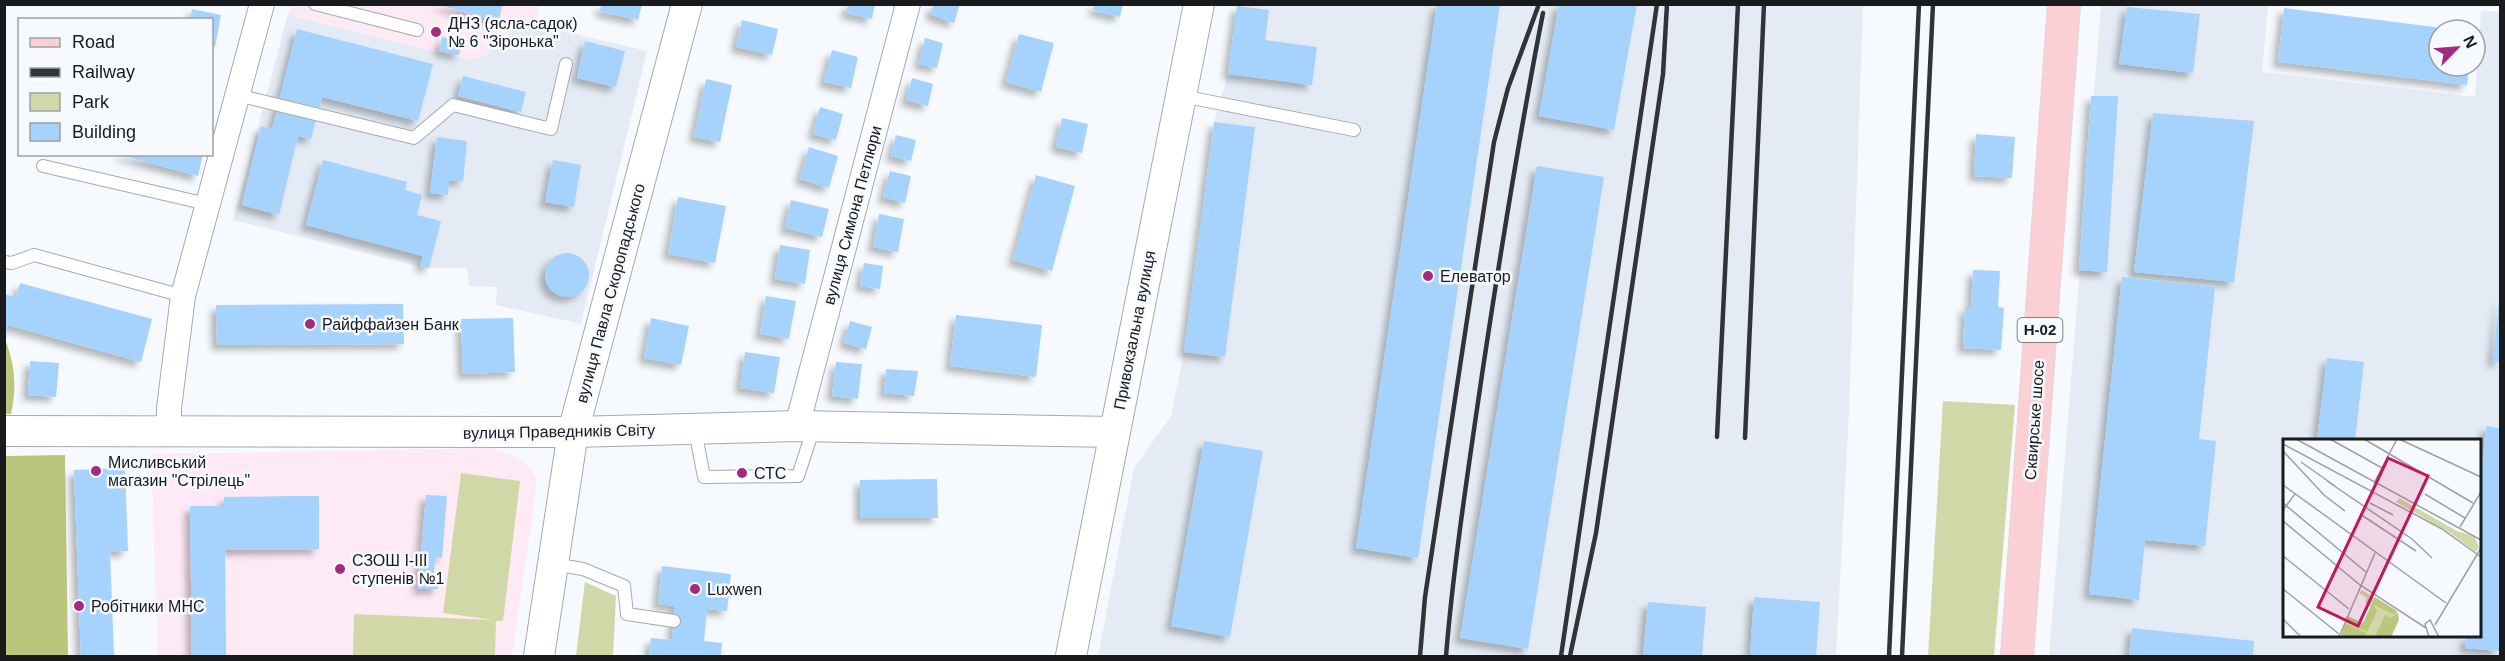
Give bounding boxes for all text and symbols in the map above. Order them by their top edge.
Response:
place label: ДНЗ (ясла-садок) № 6 "Зіронька" [448,15,578,50]
legend [18,18,213,156]
north arrow [2427,18,2487,78]
marker: ДНЗ (ясла-садок) № 6 "Зіронька" [429,25,443,39]
text: Road [72,32,115,52]
text: N [2460,33,2480,51]
text: Railway [72,62,135,82]
text: Park [72,92,110,112]
text: Building [72,122,136,142]
street label: вулиця Симона Петлюри [820,124,885,307]
street label: вулиця Павла Скоропадського [573,181,648,405]
street label: Привокзальна вулиця [1111,249,1158,411]
place label: Елеватор [1440,268,1511,285]
marker: Елеватор [1421,269,1435,283]
place label: Райффайзен Банк [322,316,460,333]
marker: Райффайзен Банк [303,317,317,331]
road number: Н-02 [2018,318,2062,342]
street label: Сквирське шосе [2022,359,2047,481]
street label: вулиця Праведників Світу [463,421,655,442]
inset map [2283,439,2481,637]
place label: Мисливський магазин "Стрілець" [108,454,250,489]
marker: Мисливський магазин "Стрілець" [89,464,103,478]
place label: СТС [754,465,786,482]
marker: СТС [735,466,749,480]
place label: СЗОШ І-ІІІ ступенів №1 [352,552,445,587]
marker: СЗОШ І-ІІІ ступенів №1 [333,562,347,576]
place label: Luxwen [707,581,762,598]
marker: Luxwen [688,582,702,596]
place label: Робітники МНС [91,598,205,615]
marker: Робітники МНС [72,599,86,613]

